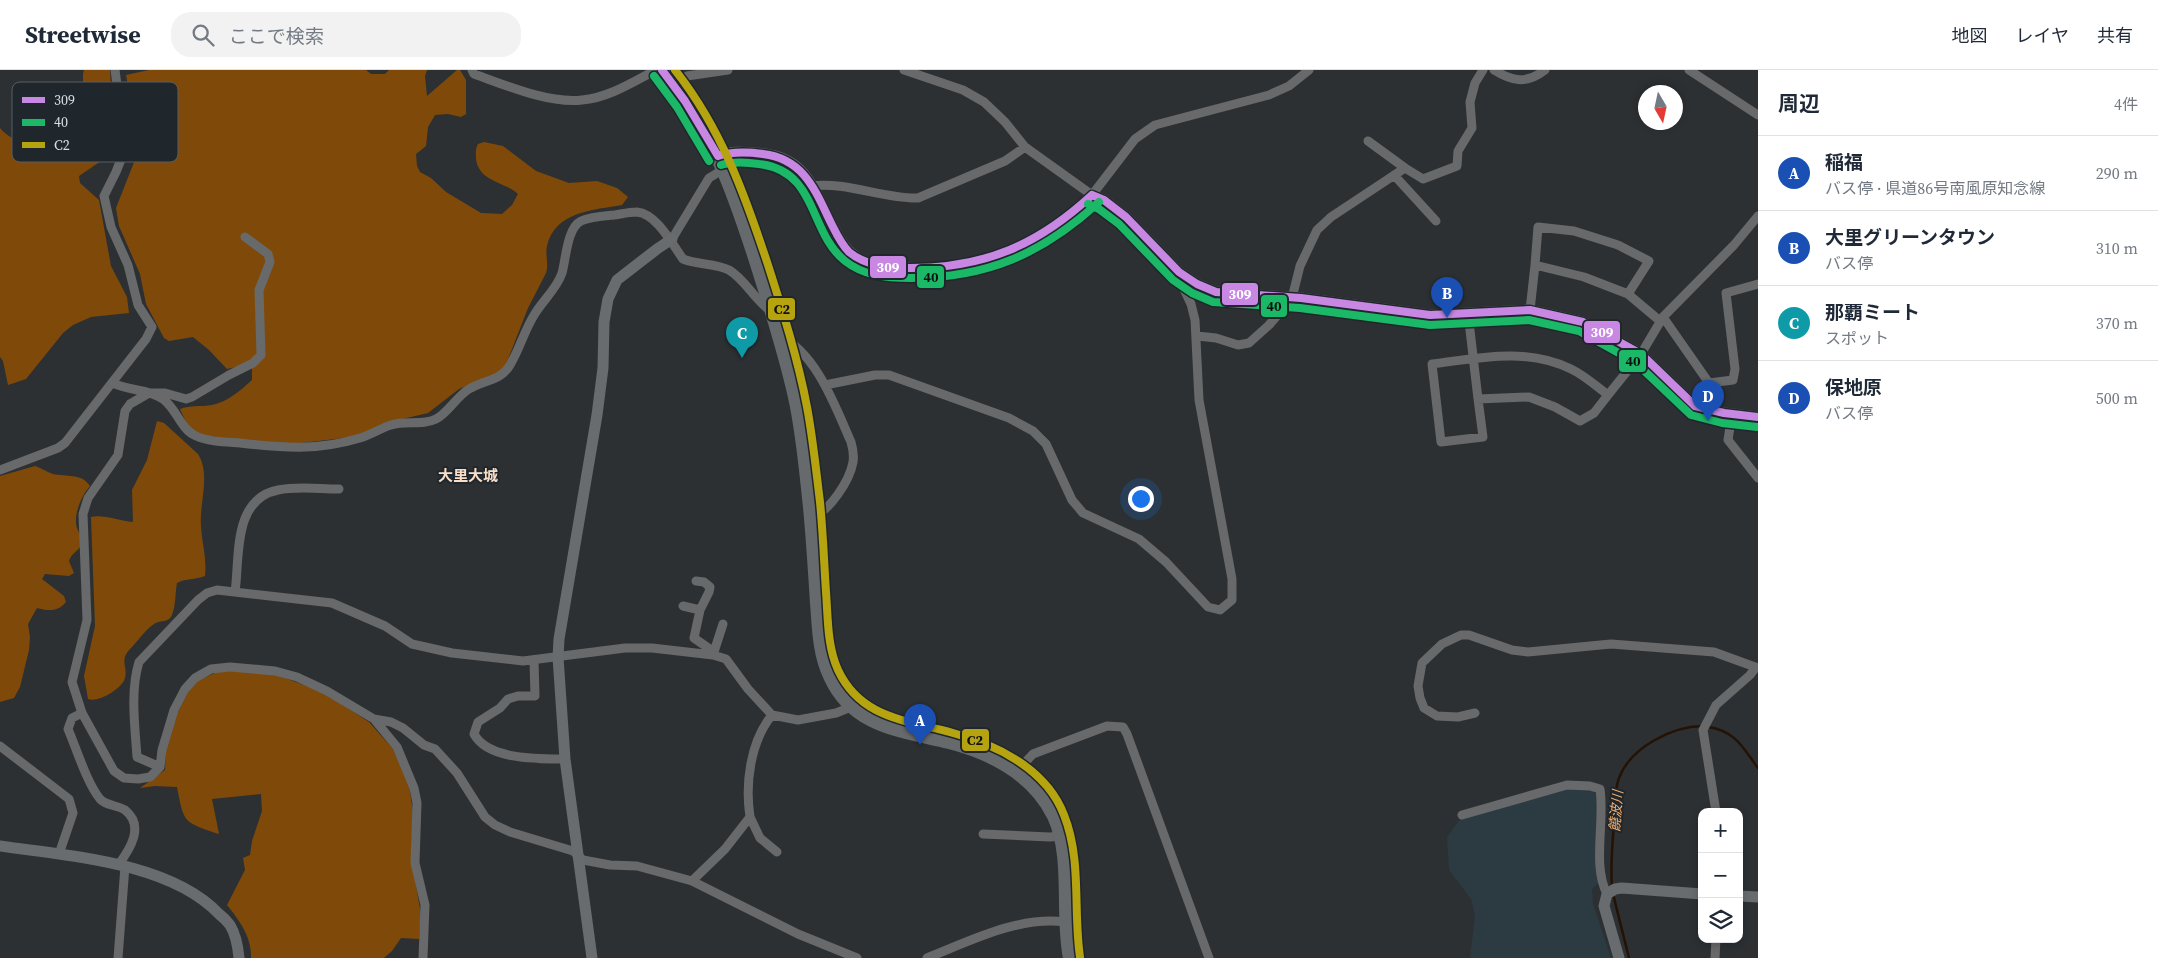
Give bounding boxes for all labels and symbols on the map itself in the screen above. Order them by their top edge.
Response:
legend [12,82,178,162]
north arrow [1638,85,1683,130]
text: 309 [54,90,75,110]
text: 40 [54,112,68,132]
text: C2 [54,135,70,155]
line badge: 309 [869,255,907,279]
text: 309 [877,257,900,277]
line badge: 40 [916,265,945,289]
text: 40 [923,267,939,287]
pin: B [1431,277,1463,318]
line badge: 309 [1221,282,1259,306]
text: 309 [1229,284,1252,304]
line badge: 40 [1260,294,1288,318]
text: 40 [1266,296,1282,316]
line badge: C2 [767,297,796,321]
text: C2 [774,299,791,319]
pin: C [726,317,758,358]
line badge: 309 [1583,320,1621,344]
text: 309 [1591,322,1614,342]
line badge: 40 [1618,349,1647,373]
text: 40 [1625,351,1641,371]
pin: D [1692,380,1724,421]
district label: 大里大城 [438,465,498,486]
your location [1128,486,1154,512]
pin: A [904,704,936,745]
line badge: C2 [961,728,990,752]
text: C2 [967,730,984,750]
water label: 饒波川 [1604,787,1628,833]

